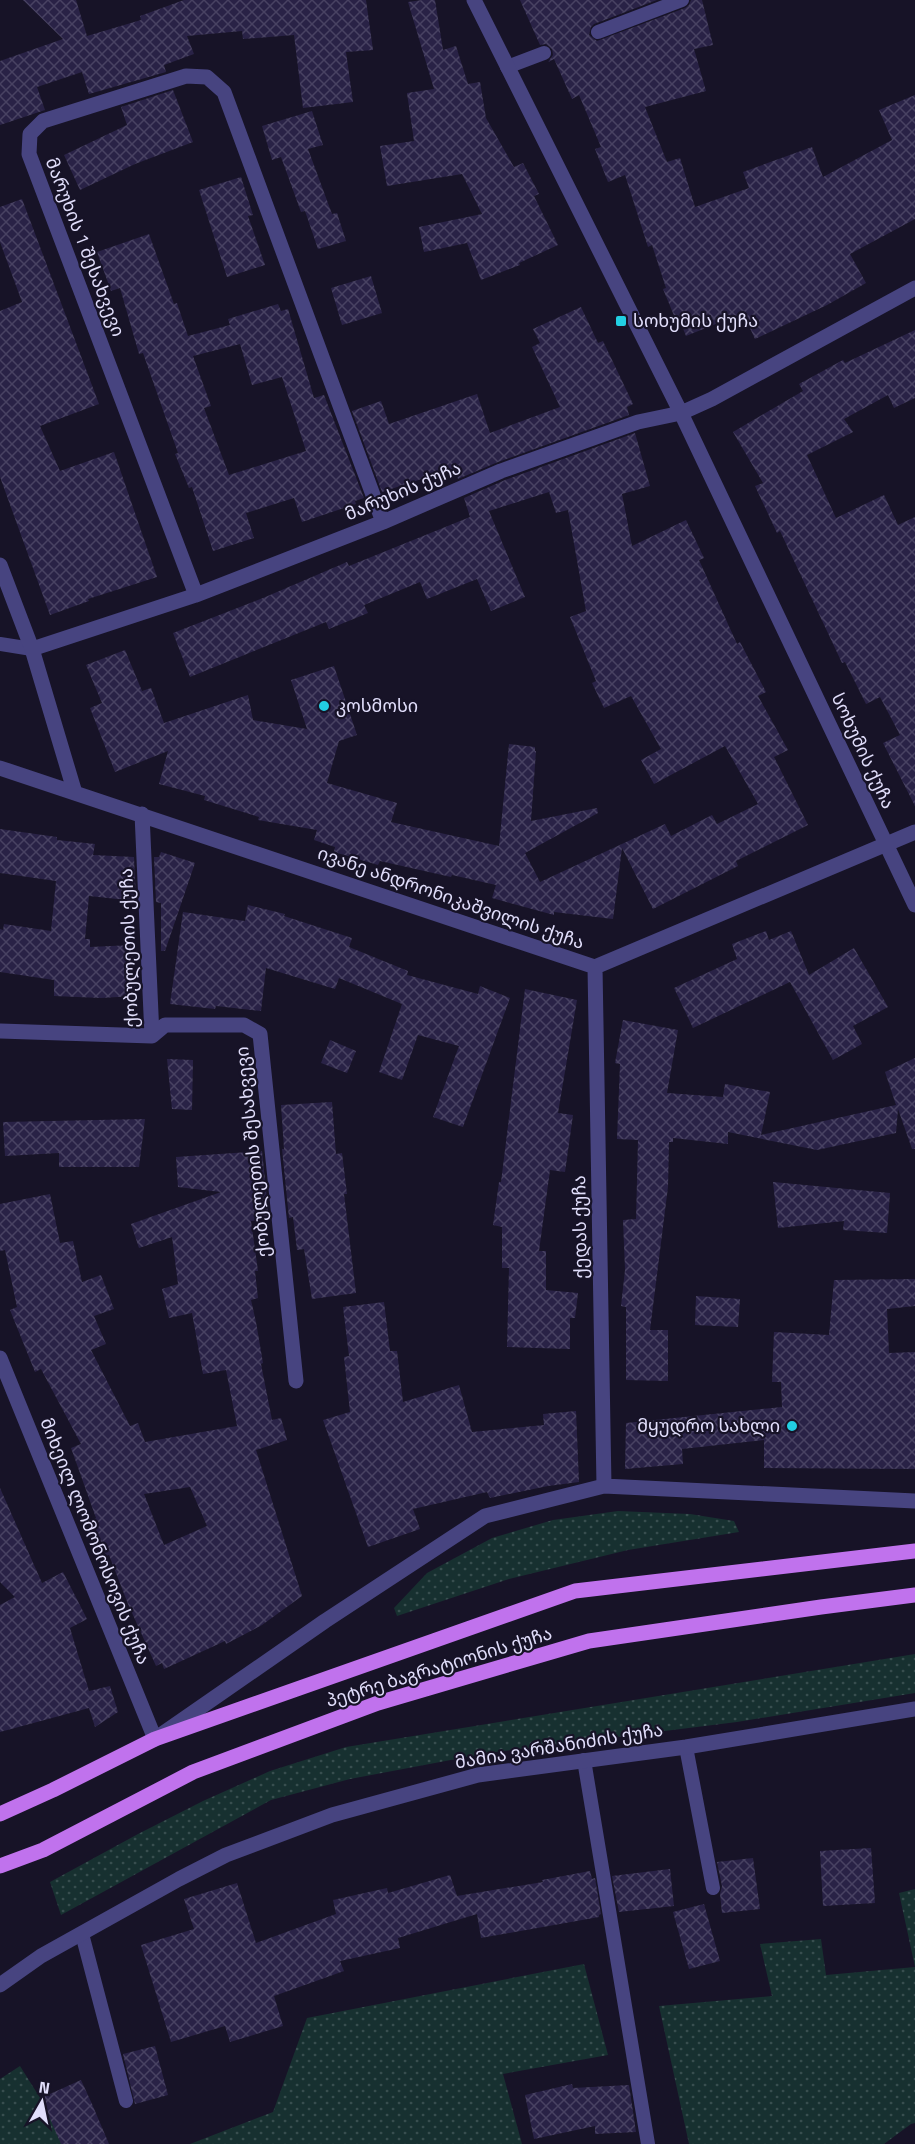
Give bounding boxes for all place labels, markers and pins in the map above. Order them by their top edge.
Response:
place label: სოხუმის ქუჩა [633,307,758,334]
marker: სოხუმის ქუჩა [614,314,628,328]
place label: კოსმოსი [336,692,418,719]
marker: კოსმოსი [317,699,331,713]
place label: მყუდრო სახლი [637,1412,780,1439]
marker: მყუდრო სახლი [785,1419,799,1433]

